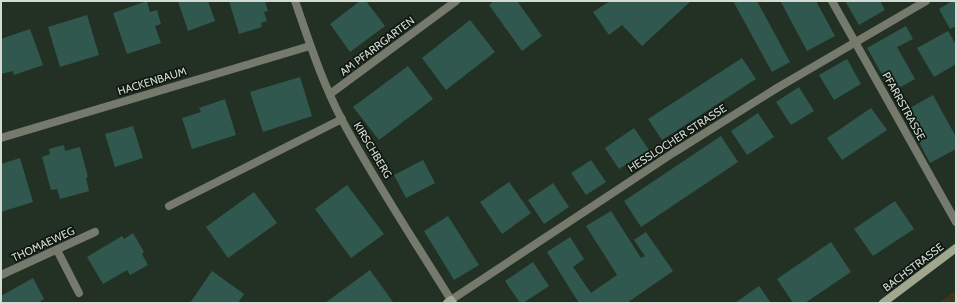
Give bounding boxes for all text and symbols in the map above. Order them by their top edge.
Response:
street label: AM PFARRGARTEN [337,13,417,79]
street label: HACKENBAUM [116,64,188,98]
street label: PFARRSTRASSE [879,69,929,143]
street label: HESSLOCHER STRASSE [625,101,729,175]
street label: KIRSCHBERG [351,119,395,181]
street label: THOMAEWEG [9,223,77,265]
street label: BACHSTRASSE [880,240,946,294]

